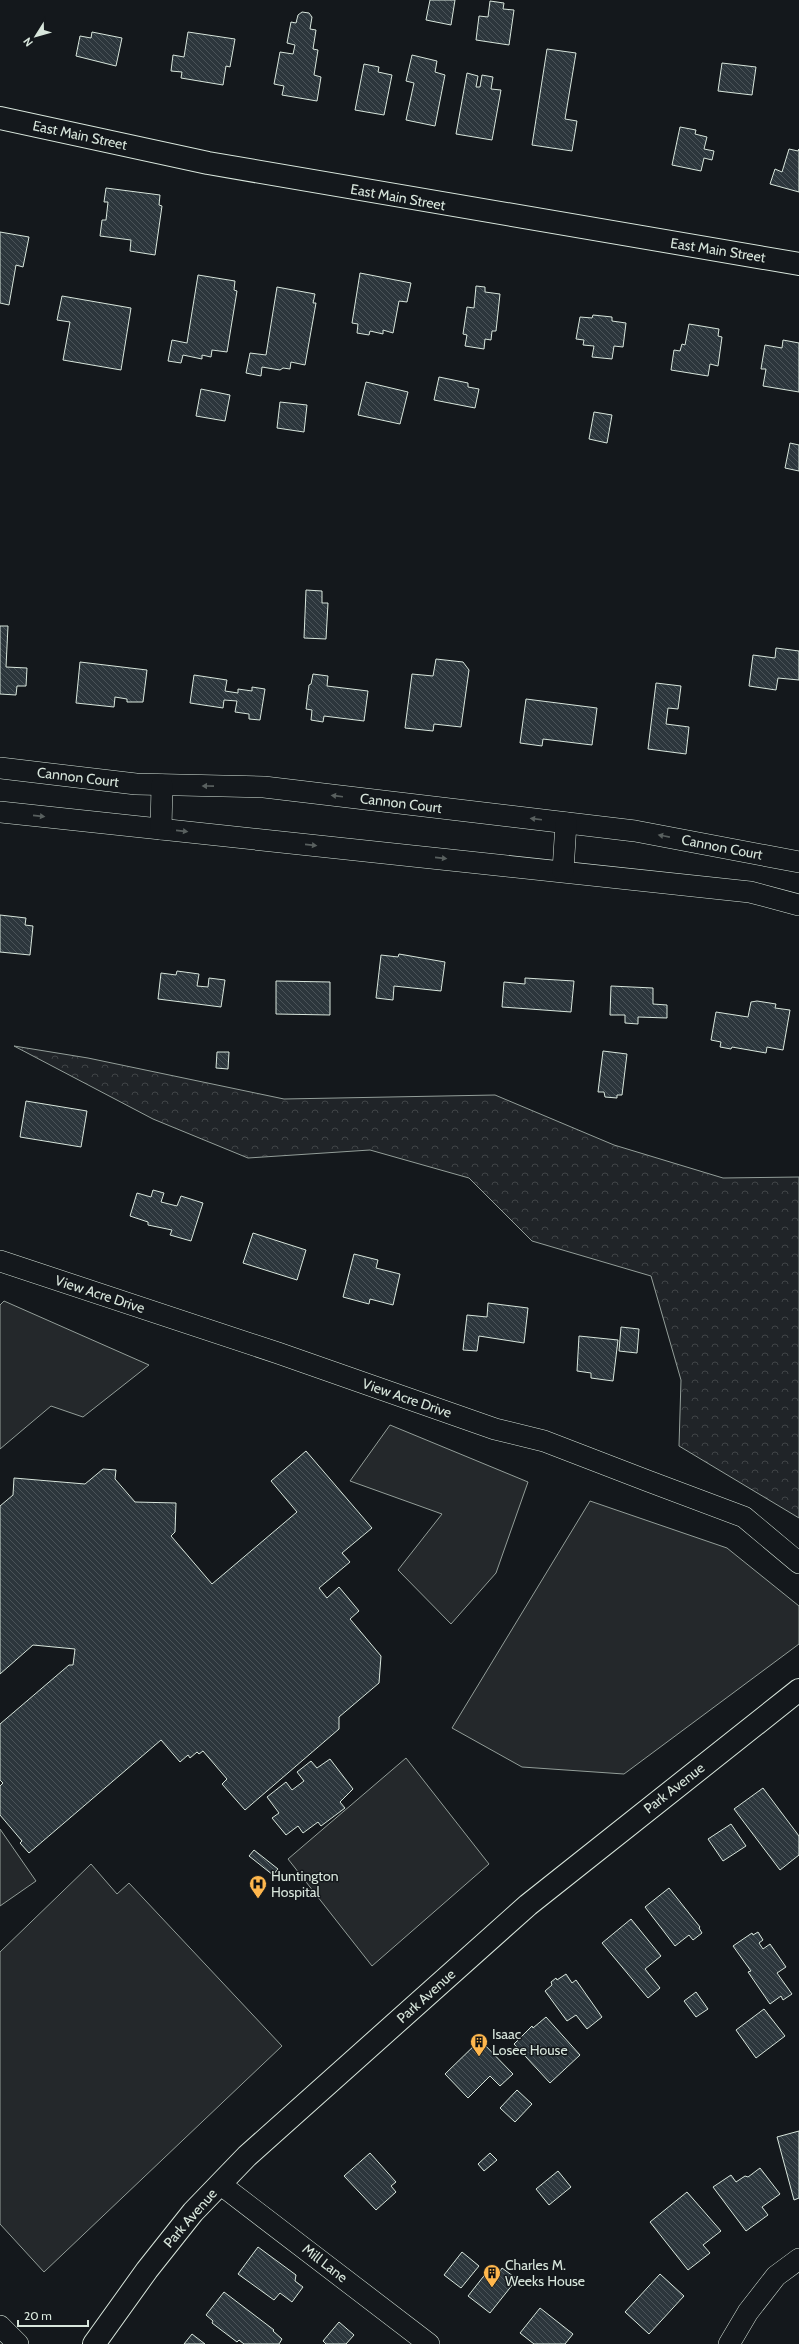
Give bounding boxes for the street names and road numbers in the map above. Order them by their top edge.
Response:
street label: East Main Street [31,116,129,154]
street label: East Main Street [349,180,447,214]
street label: East Main Street [669,234,767,266]
street label: Cannon Court [36,763,120,791]
street label: Cannon Court [359,789,443,817]
street label: Cannon Court [680,830,764,864]
street label: View Acre Drive [53,1271,147,1317]
street label: View Acre Drive [360,1374,454,1422]
street label: Park Avenue [640,1759,708,1817]
street label: Park Avenue [393,1965,459,2027]
street label: Park Avenue [159,2185,221,2251]
street label: Mill Lane [299,2240,351,2286]

